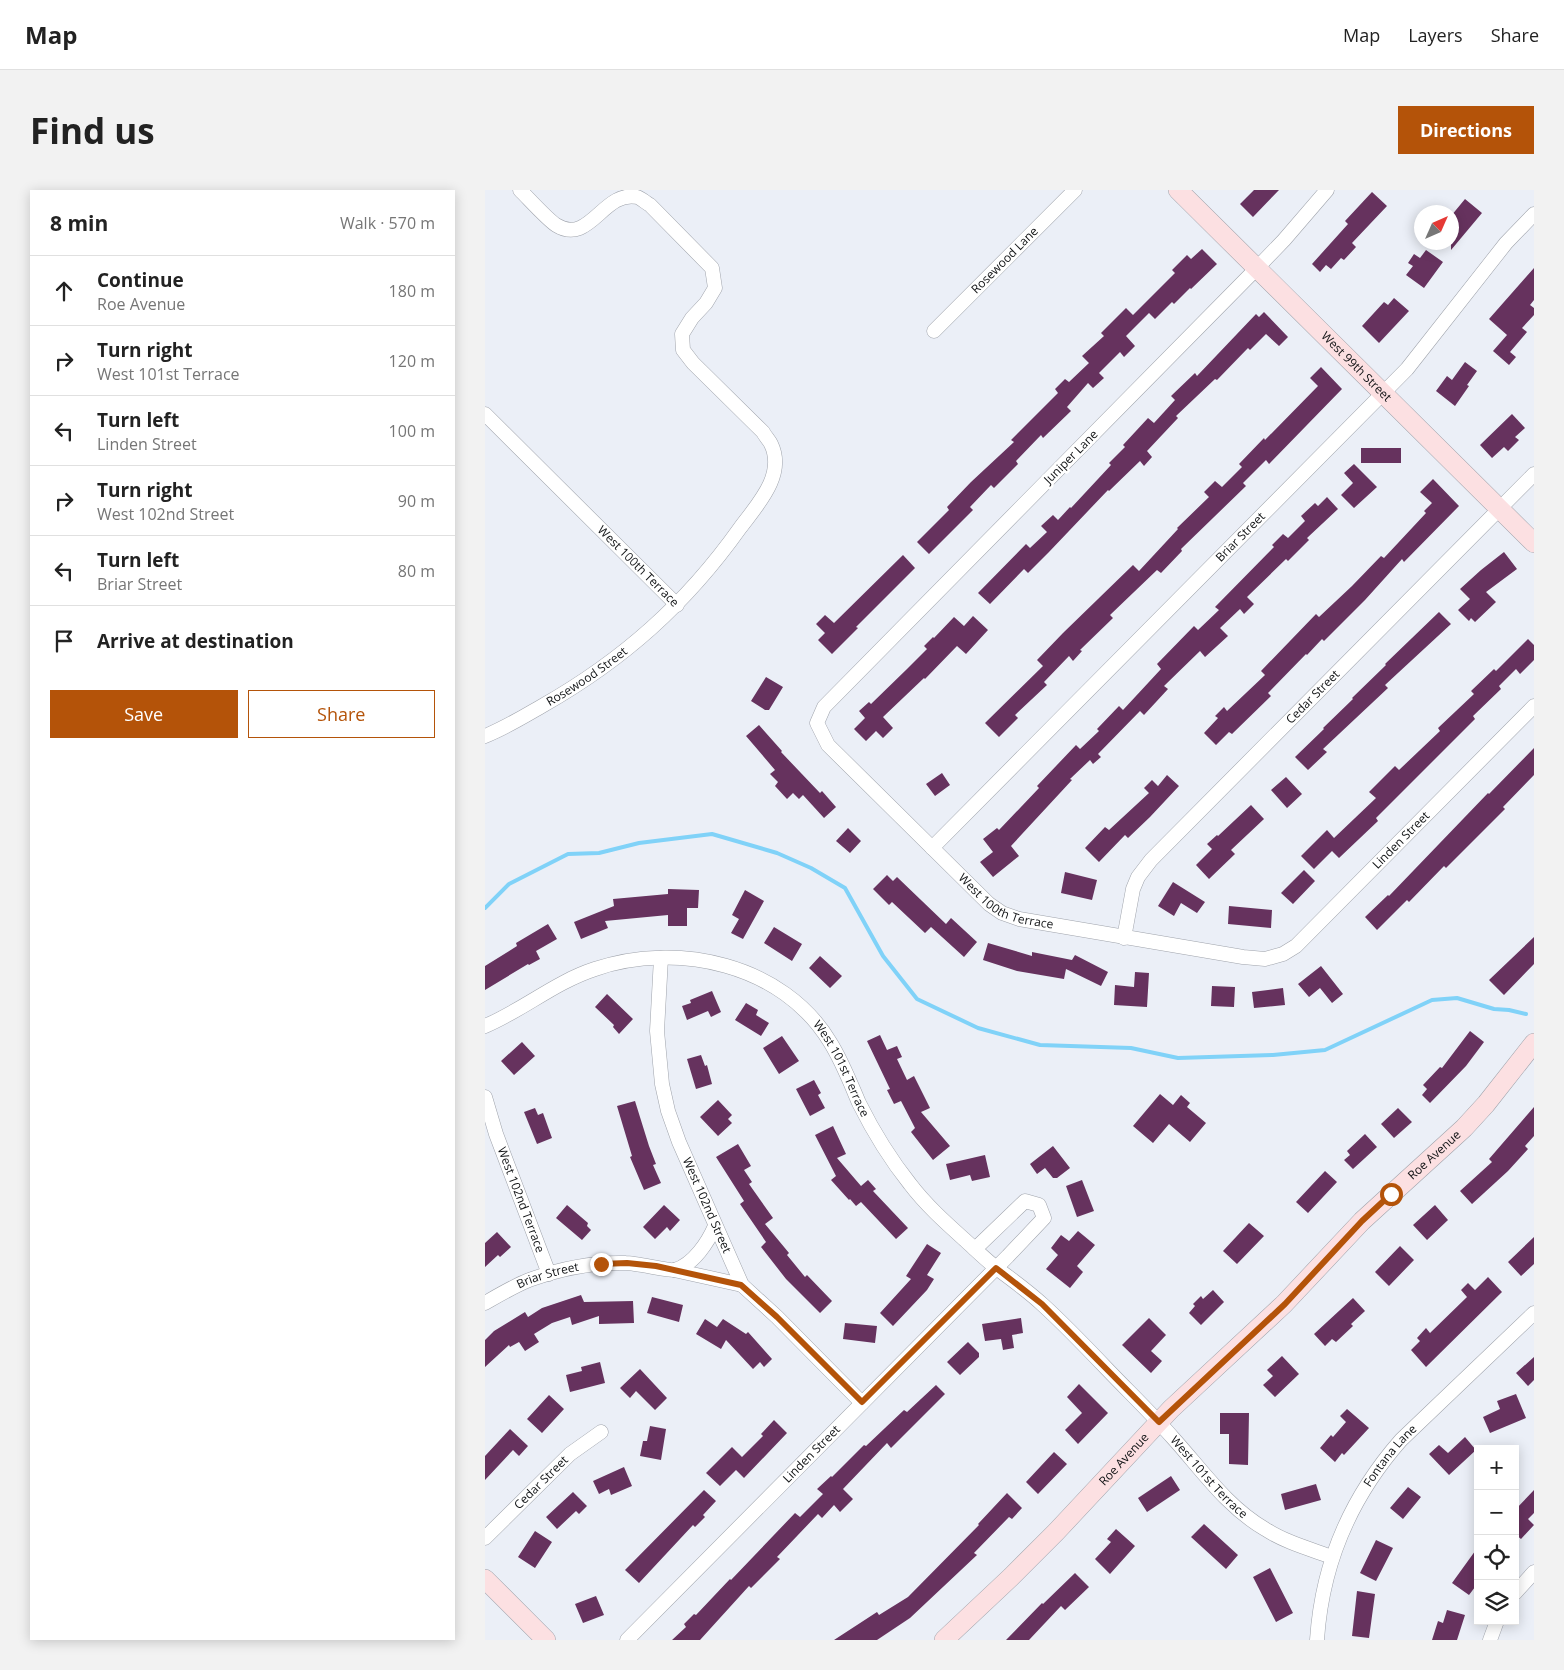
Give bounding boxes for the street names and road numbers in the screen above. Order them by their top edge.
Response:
street label: Rosewood Lane [967,223,1042,297]
street label: West 99th Street [1318,328,1396,405]
street label: Juniper Lane [1039,426,1102,488]
street label: Briar Street [1211,508,1269,565]
street label: West 100th Terrace [594,522,683,611]
street label: Rosewood Street [543,643,631,710]
street label: Cedar Street [1282,666,1343,727]
street label: Linden Street [1368,807,1433,872]
street label: West 100th Terrace [955,869,1055,933]
street label: West 101st Terrace [809,1016,874,1120]
street label: Roe Avenue [1404,1126,1464,1183]
street label: West 102nd Terrace [494,1144,549,1255]
street label: West 102nd Street [679,1154,736,1256]
street label: Briar Street [514,1258,580,1292]
street label: Fontana Lane [1359,1420,1420,1490]
street label: Linden Street [779,1421,844,1486]
street label: Roe Avenue [1095,1429,1153,1489]
street label: West 101st Terrace [1167,1432,1252,1522]
street label: Cedar Street [510,1451,572,1513]

